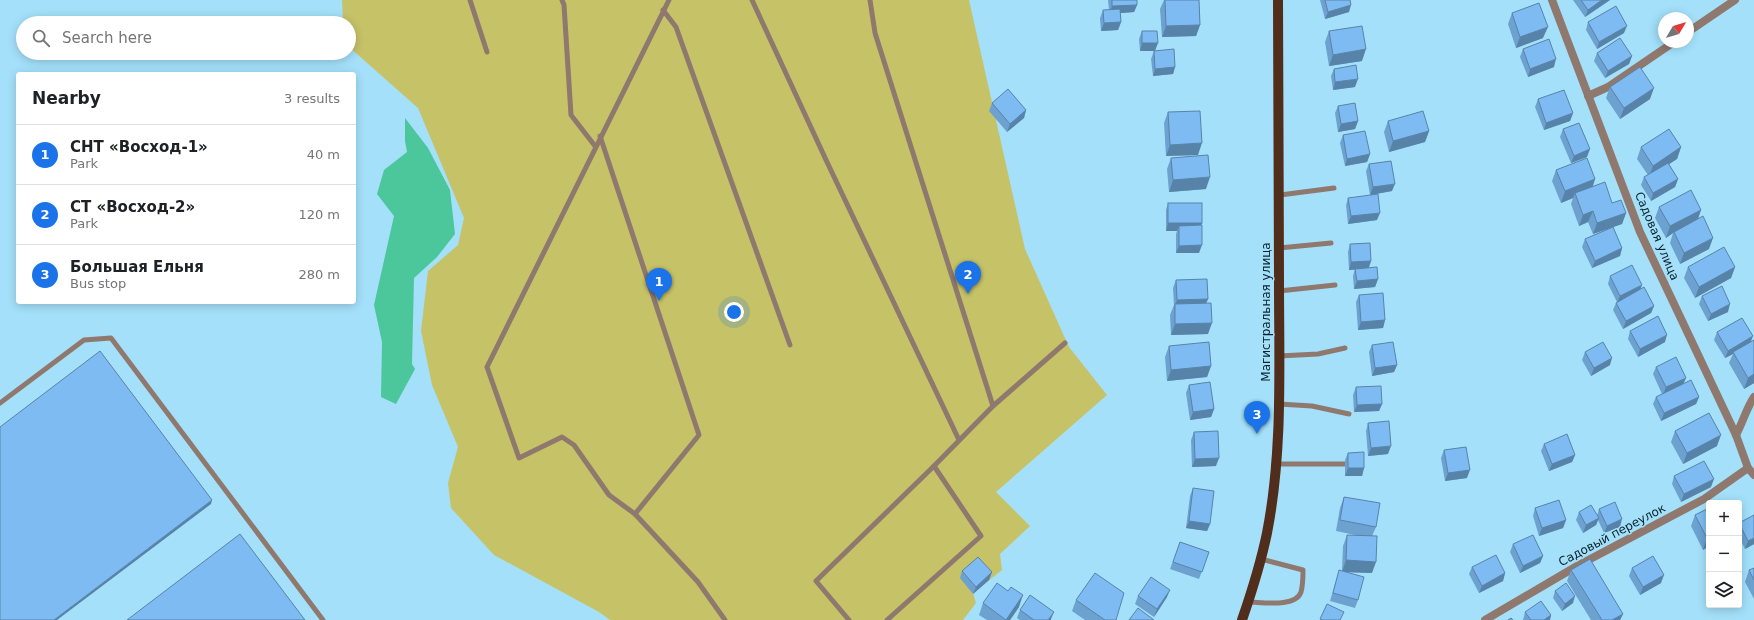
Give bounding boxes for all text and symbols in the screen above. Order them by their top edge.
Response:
north arrow [1658,12,1694,48]
search box [16,16,356,60]
icon: search [30,27,52,49]
text: Search here [62,29,152,47]
text: Nearby [32,88,101,108]
text: 3 results [284,91,340,106]
text: СНТ «Восход-1» [70,138,208,156]
text: 1 [40,147,50,162]
text: 40 m [307,147,340,162]
text: Park [70,156,98,171]
street label: Садовая улица [1632,190,1682,282]
text: СТ «Восход-2» [70,198,195,216]
text: 2 [40,207,50,222]
text: 120 m [298,207,340,222]
text: Park [70,216,98,231]
street label: Магистральная улица [1259,242,1273,382]
text: Большая Ельня [70,258,204,276]
pin: 2 [955,261,981,294]
text: 3 [40,267,50,282]
text: 280 m [298,267,340,282]
pin: 1 [646,268,672,301]
text: Bus stop [70,276,126,291]
your location [724,302,744,322]
pin: 3 [1244,401,1270,434]
map controls [1706,500,1742,608]
button: + [1706,500,1742,536]
street label: Садовый переулок [1556,501,1668,569]
button: − [1706,536,1742,572]
button: layers [1706,572,1742,608]

